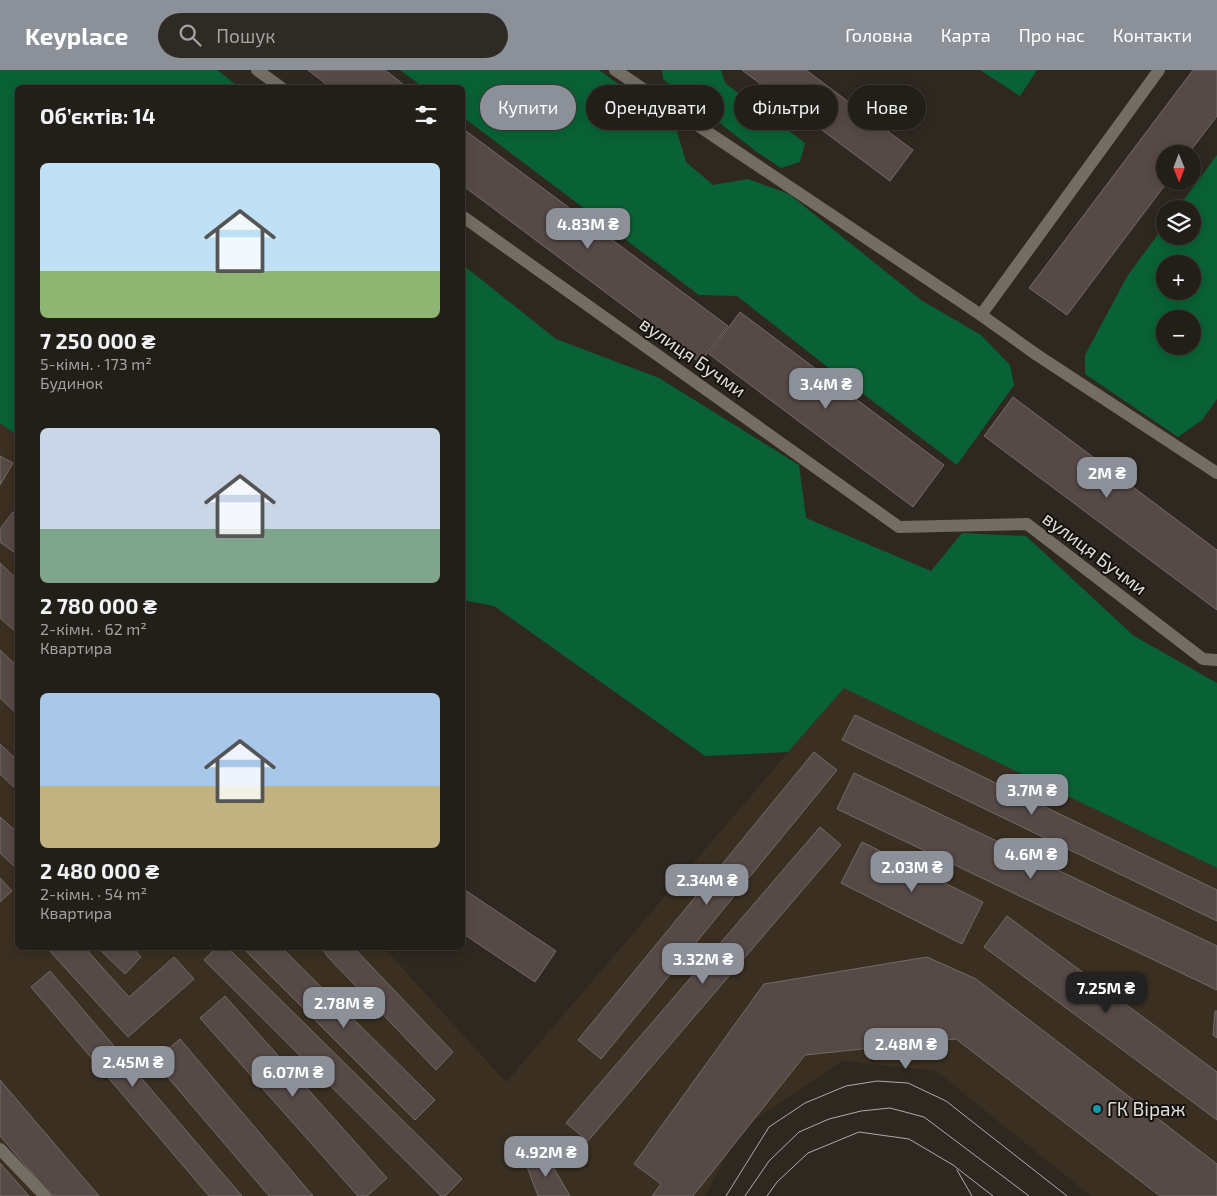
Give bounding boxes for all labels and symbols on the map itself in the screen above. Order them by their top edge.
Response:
north arrow [1156,145,1201,190]
pin: 4.83M ₴ [542,208,634,250]
street label: вулиця Бучми [635,311,751,403]
pin: 3.4M ₴ [785,368,867,410]
pin: 2M ₴ [1077,456,1137,499]
street label: вулиця Бучми [1038,506,1152,600]
pin: 3.7M ₴ [991,774,1073,816]
pin: 4.6M ₴ [990,838,1072,880]
pin: 2.03M ₴ [866,850,958,893]
pin: 2.34M ₴ [661,864,753,906]
pin: 3.32M ₴ [657,942,749,985]
pin: 7.25M ₴ [1060,972,1152,1014]
pin: 2.78M ₴ [298,986,390,1029]
pin: 2.48M ₴ [860,1028,952,1070]
pin: 2.45M ₴ [87,1046,179,1088]
pin: 6.07M ₴ [247,1056,339,1098]
place label: ГК Віраж [1107,1097,1186,1120]
marker: ГК Віраж [1091,1103,1103,1115]
pin: 4.92M ₴ [500,1136,592,1178]

